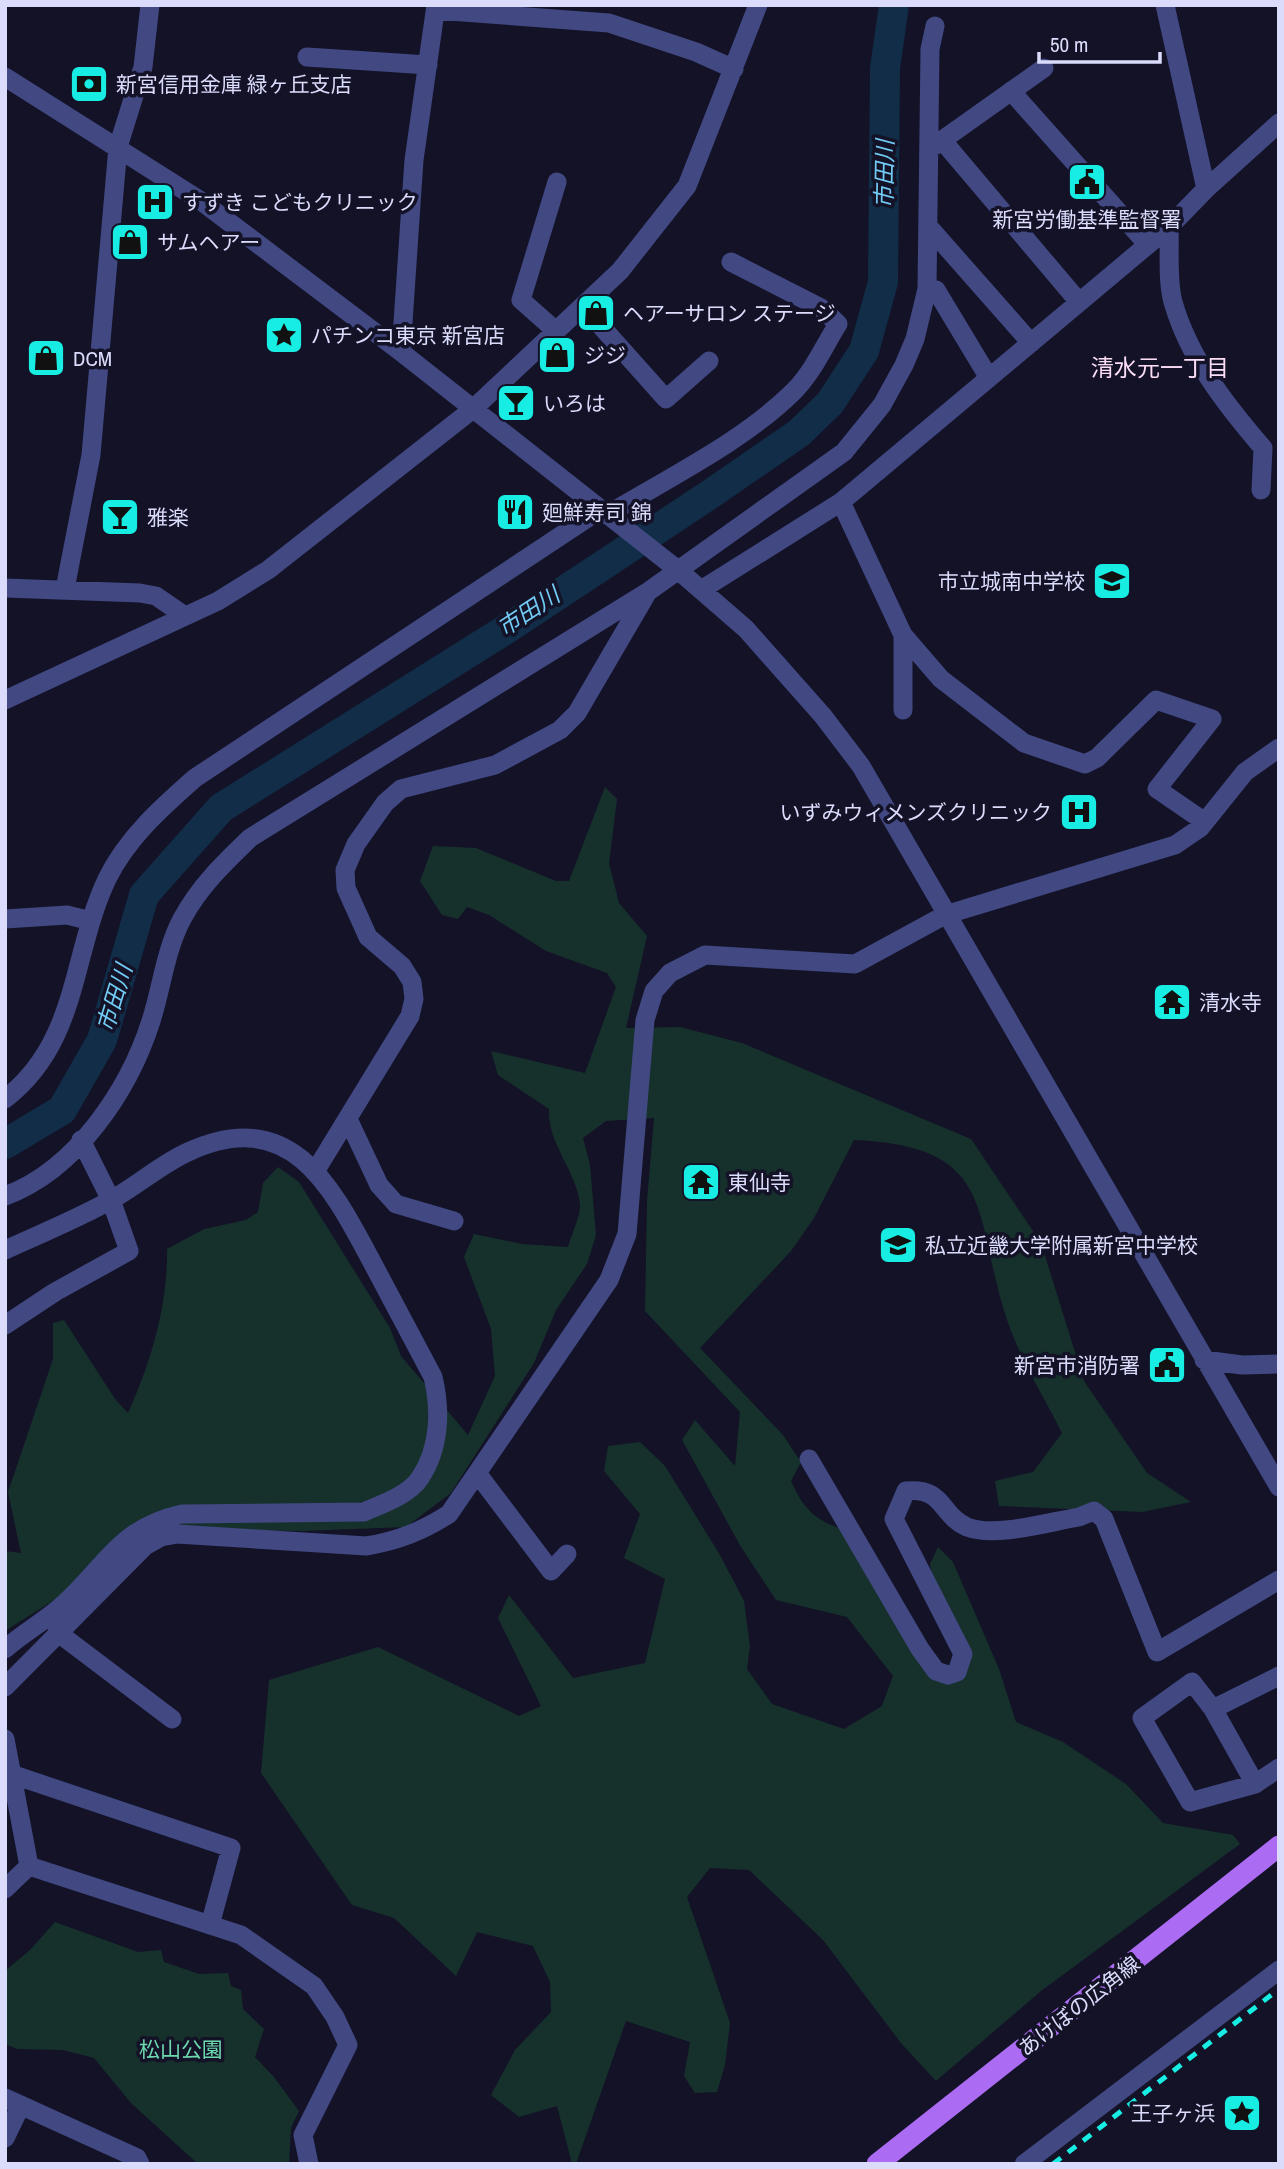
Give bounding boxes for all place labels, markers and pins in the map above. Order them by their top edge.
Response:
bank icon: 新宮信用金庫 緑ヶ丘支店 [68,63,110,105]
place label: 新宮信用金庫 緑ヶ丘支店 [116,70,352,99]
public building icon: 新宮労働基準監督署 [1066,161,1108,203]
hospital icon: すずき こどもクリニック [134,181,176,223]
place label: すずき こどもクリニック [182,188,418,217]
place label: 新宮労働基準監督署 [993,205,1182,234]
shop icon: サムヘアー [109,221,151,263]
place label: サムヘアー [157,228,260,257]
shop icon: ヘアーサロン ステージ [575,292,617,334]
place label: ヘアーサロン ステージ [623,299,836,328]
place icon: パチンコ東京 新宮店 [263,314,305,356]
place label: パチンコ東京 新宮店 [311,321,505,350]
shop icon: ジジ [536,334,578,376]
shop icon: DCM [25,337,67,379]
place label: ジジ [584,341,626,370]
place label: DCM [73,344,112,373]
bar icon: いろは [495,382,537,424]
place label: いろは [543,389,606,418]
restaurant icon: 廻鮮寿司 錦 [494,491,536,533]
bar icon: 雅楽 [99,496,141,538]
place label: 廻鮮寿司 錦 [542,498,652,527]
place label: 雅楽 [147,503,189,532]
school or university icon: 市立城南中学校 [1091,560,1133,602]
place label: 市立城南中学校 [938,567,1085,596]
hospital icon: いずみウィメンズクリニック [1058,791,1100,833]
place label: いずみウィメンズクリニック [779,798,1052,827]
temple icon: 清水寺 [1151,981,1193,1023]
place label: 清水寺 [1199,988,1262,1017]
temple icon: 東仙寺 [680,1161,722,1203]
place label: 東仙寺 [728,1168,791,1197]
school or university icon: 私立近畿大学附属新宮中学校 [877,1224,919,1266]
place label: 私立近畿大学附属新宮中学校 [925,1231,1198,1260]
public building icon: 新宮市消防署 [1146,1344,1188,1386]
place label: 新宮市消防署 [1014,1351,1140,1380]
place icon: 王子ヶ浜 [1221,2092,1263,2134]
place label: 王子ヶ浜 [1131,2099,1215,2128]

